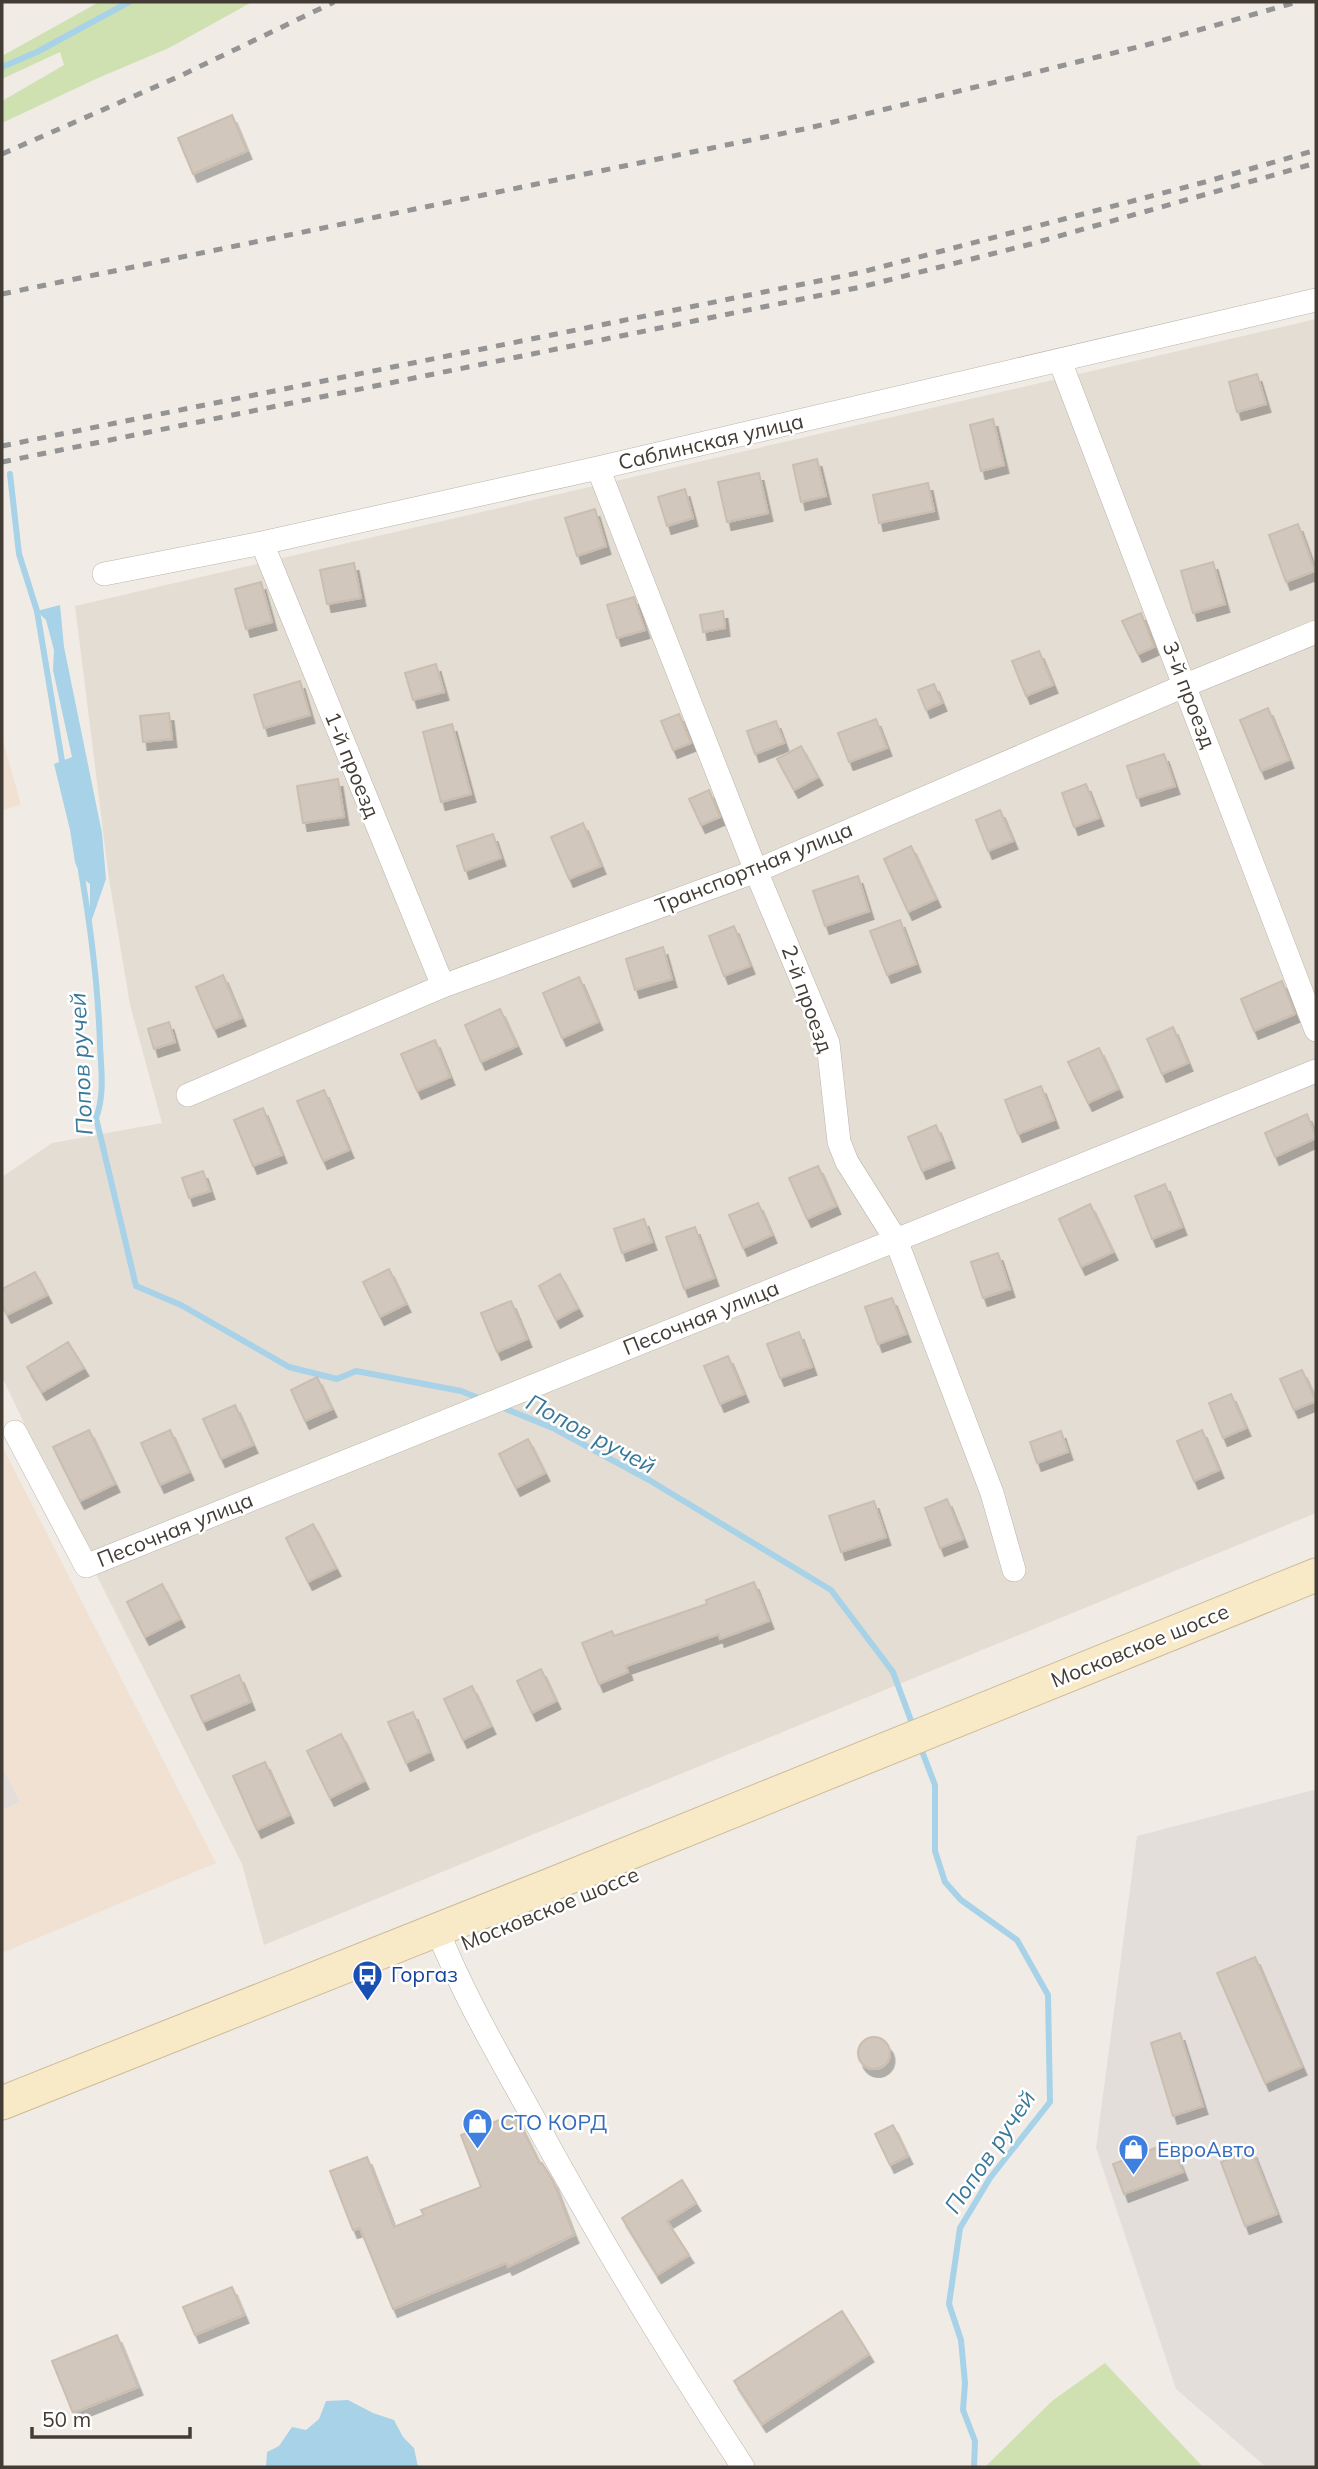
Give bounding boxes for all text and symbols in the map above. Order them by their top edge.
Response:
street label: Саблинская улица [616,407,806,475]
street label: 3-й проезд [1158,638,1222,752]
street label: 1-й проезд [320,708,386,822]
street label: Транспортная улица [651,816,856,919]
street label: 2-й проезд [777,941,839,1056]
water label: Попов ручей [62,992,99,1136]
street label: Песочная улица [619,1274,782,1360]
water label: Попов ручей [521,1387,661,1480]
street label: Песочная улица [93,1486,256,1572]
street label: Московское шоссе [1047,1598,1232,1693]
street label: Московское шоссе [457,1861,642,1956]
bus stop icon: Горгаз [351,1958,385,2002]
place label: Горгаз [391,1961,458,1987]
water label: Попов ручей [938,2085,1041,2219]
shop icon: СТО КОРД [460,2106,494,2150]
place label: СТО КОРД [500,2109,607,2135]
shop icon: ЕвроАвто [1117,2133,1151,2177]
place label: ЕвроАвто [1157,2136,1255,2162]
scale bar [32,2396,189,2440]
text: 50 m [42,2406,91,2432]

